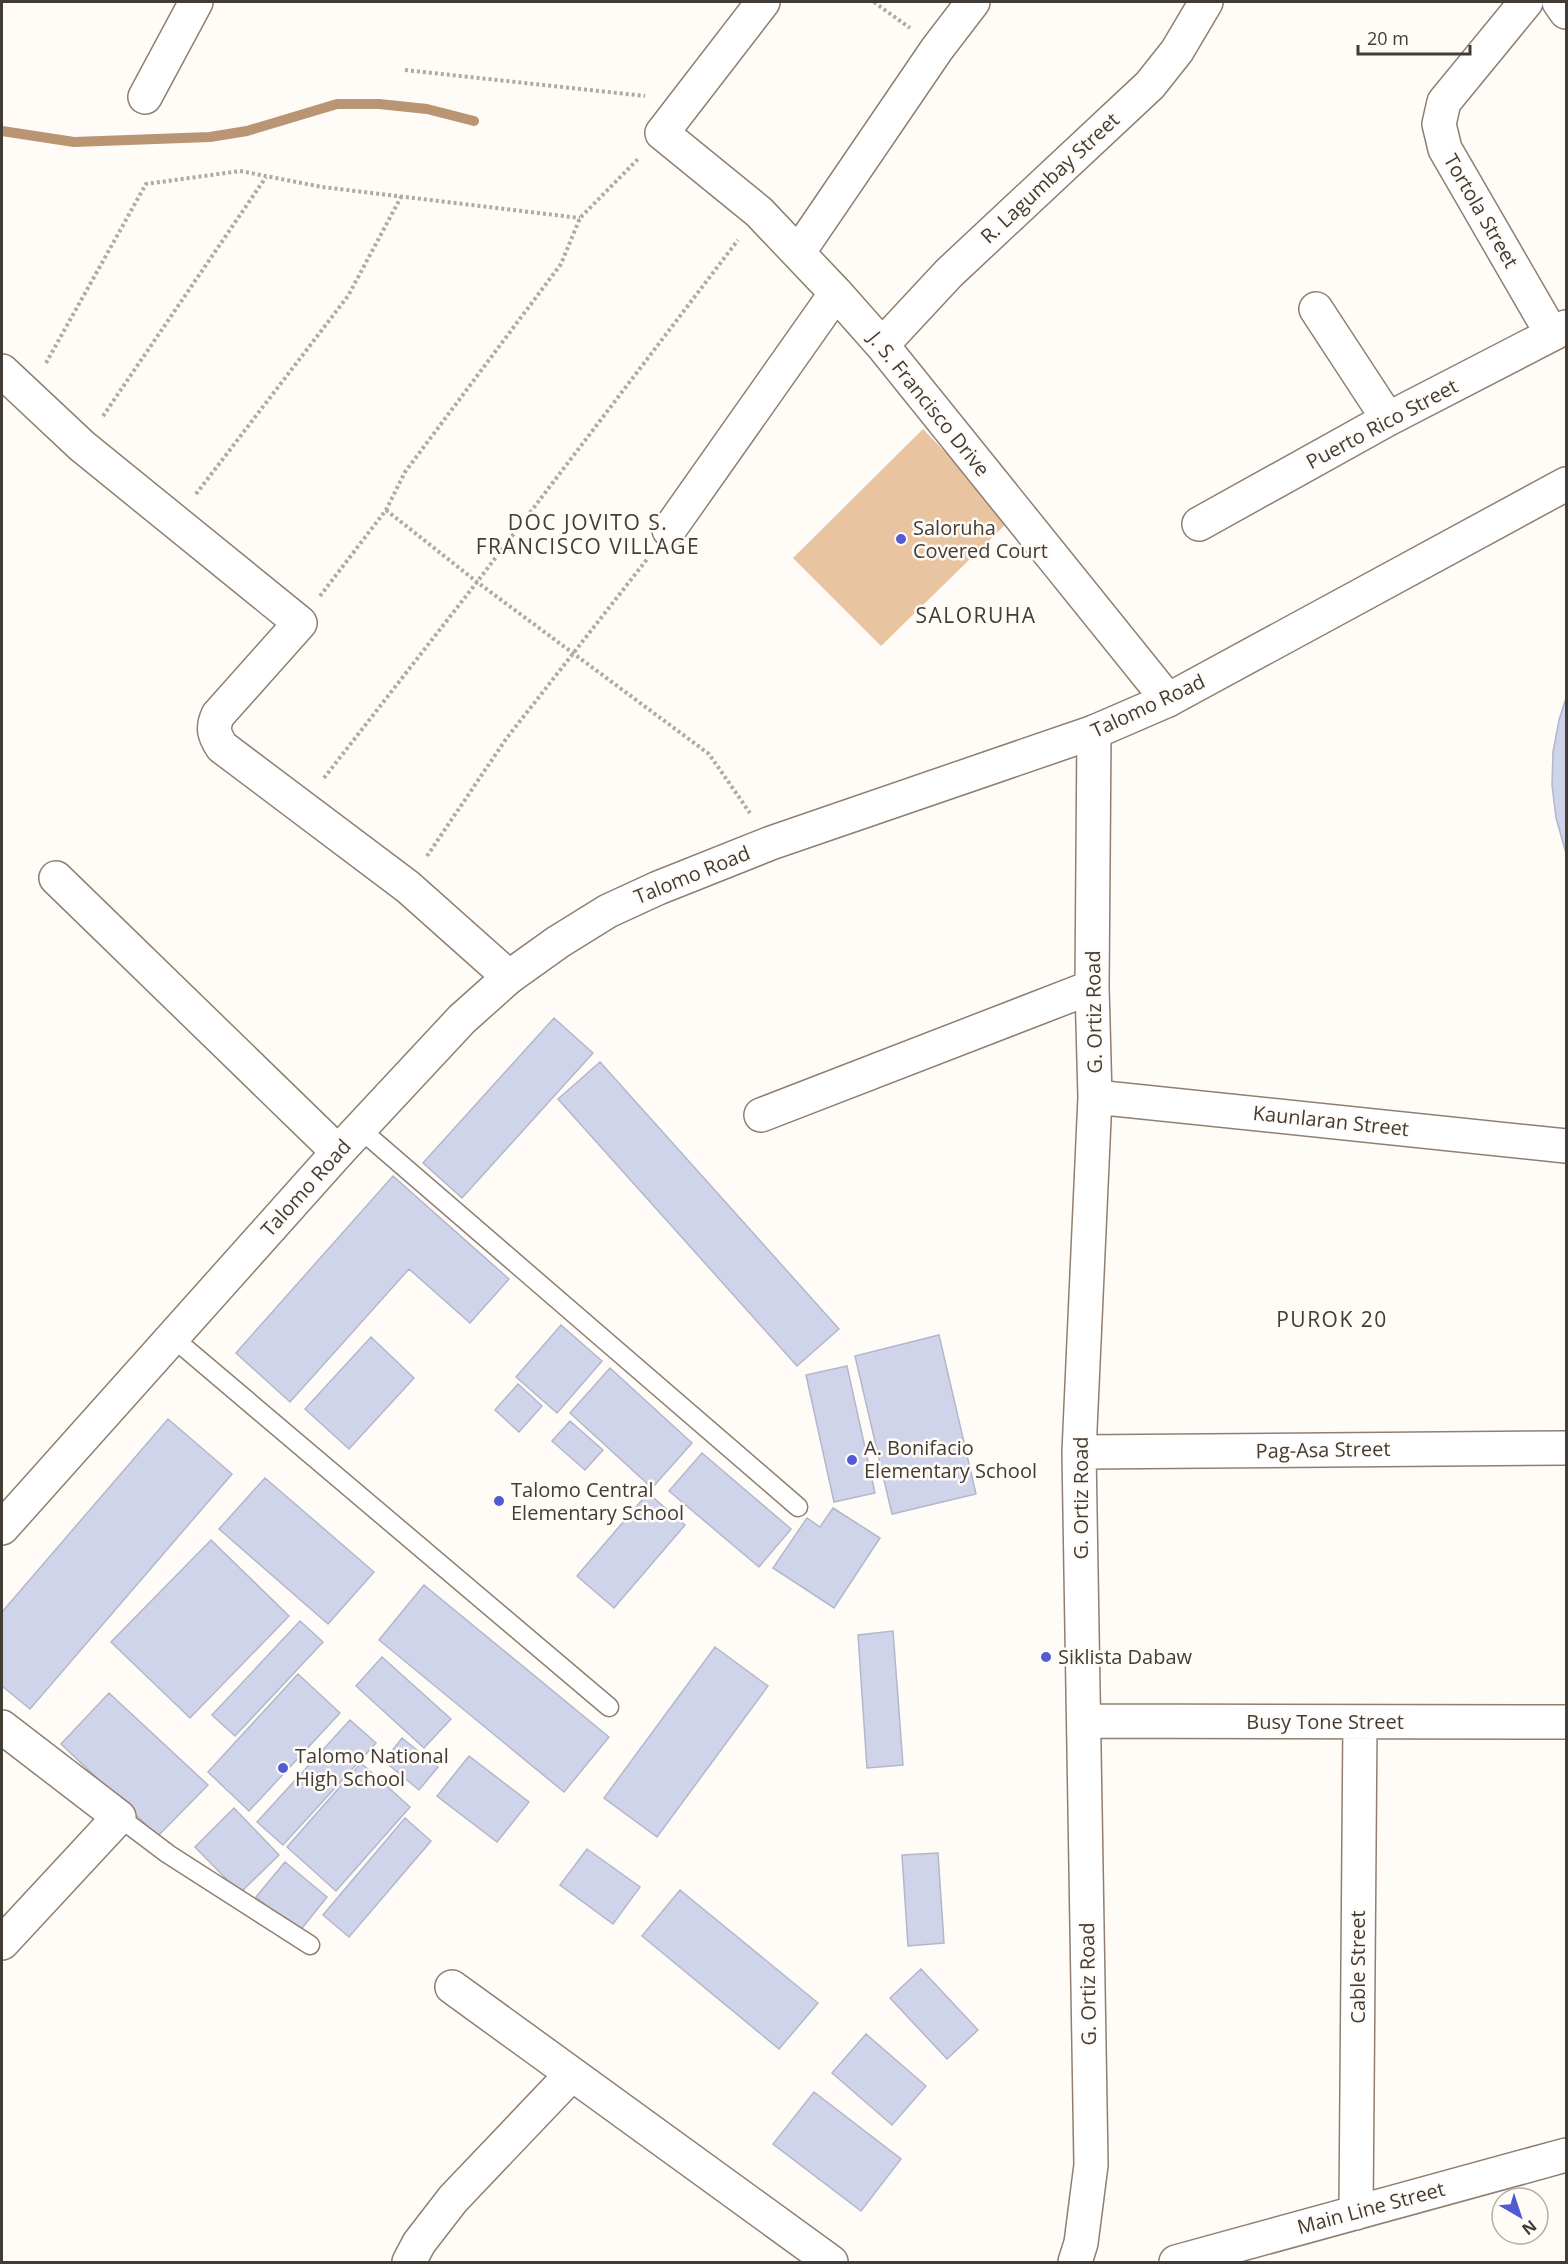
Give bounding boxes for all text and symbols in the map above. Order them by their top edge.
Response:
scale bar [1358,18,1470,56]
text: 20 m [1367,26,1409,50]
street label: R. Lagumbay Street [974,106,1125,249]
street label: Tortola Street [1438,149,1525,273]
street label: J. S. Francisco Drive [861,324,996,482]
street label: Puerto Rico Street [1301,372,1462,475]
district label: DOC JOVITO S. FRANCISCO VILLAGE [476,508,700,560]
place label: Saloruha Covered Court [913,514,1048,564]
marker: Saloruha Covered Court [894,532,908,546]
district label: SALORUHA [915,601,1037,629]
street label: Talomo Road [1086,667,1209,744]
street label: Talomo Road [630,839,754,910]
street label: G. Ortiz Road [1079,950,1108,1074]
street label: Kaunlaran Street [1252,1099,1410,1142]
street label: Talomo Road [255,1133,357,1242]
district label: PUROK 20 [1276,1305,1388,1333]
place label: A. Bonifacio Elementary School [864,1434,1037,1484]
street label: Pag-Asa Street [1255,1435,1391,1464]
street label: G. Ortiz Road [1067,1436,1094,1560]
marker: A. Bonifacio Elementary School [845,1453,859,1467]
place label: Talomo Central Elementary School [511,1476,684,1526]
marker: Talomo Central Elementary School [492,1494,506,1508]
place label: Siklista Dabaw [1058,1643,1193,1670]
marker: Siklista Dabaw [1039,1650,1053,1664]
street label: Busy Tone Street [1246,1708,1404,1735]
place label: Talomo National High School [295,1742,449,1792]
marker: Talomo National High School [276,1761,290,1775]
street label: Cable Street [1344,1910,1371,2024]
street label: G. Ortiz Road [1073,1922,1102,2046]
street label: Main Line Street [1294,2175,1448,2240]
north arrow [1490,2186,1550,2246]
text: N [1517,2215,1541,2240]

